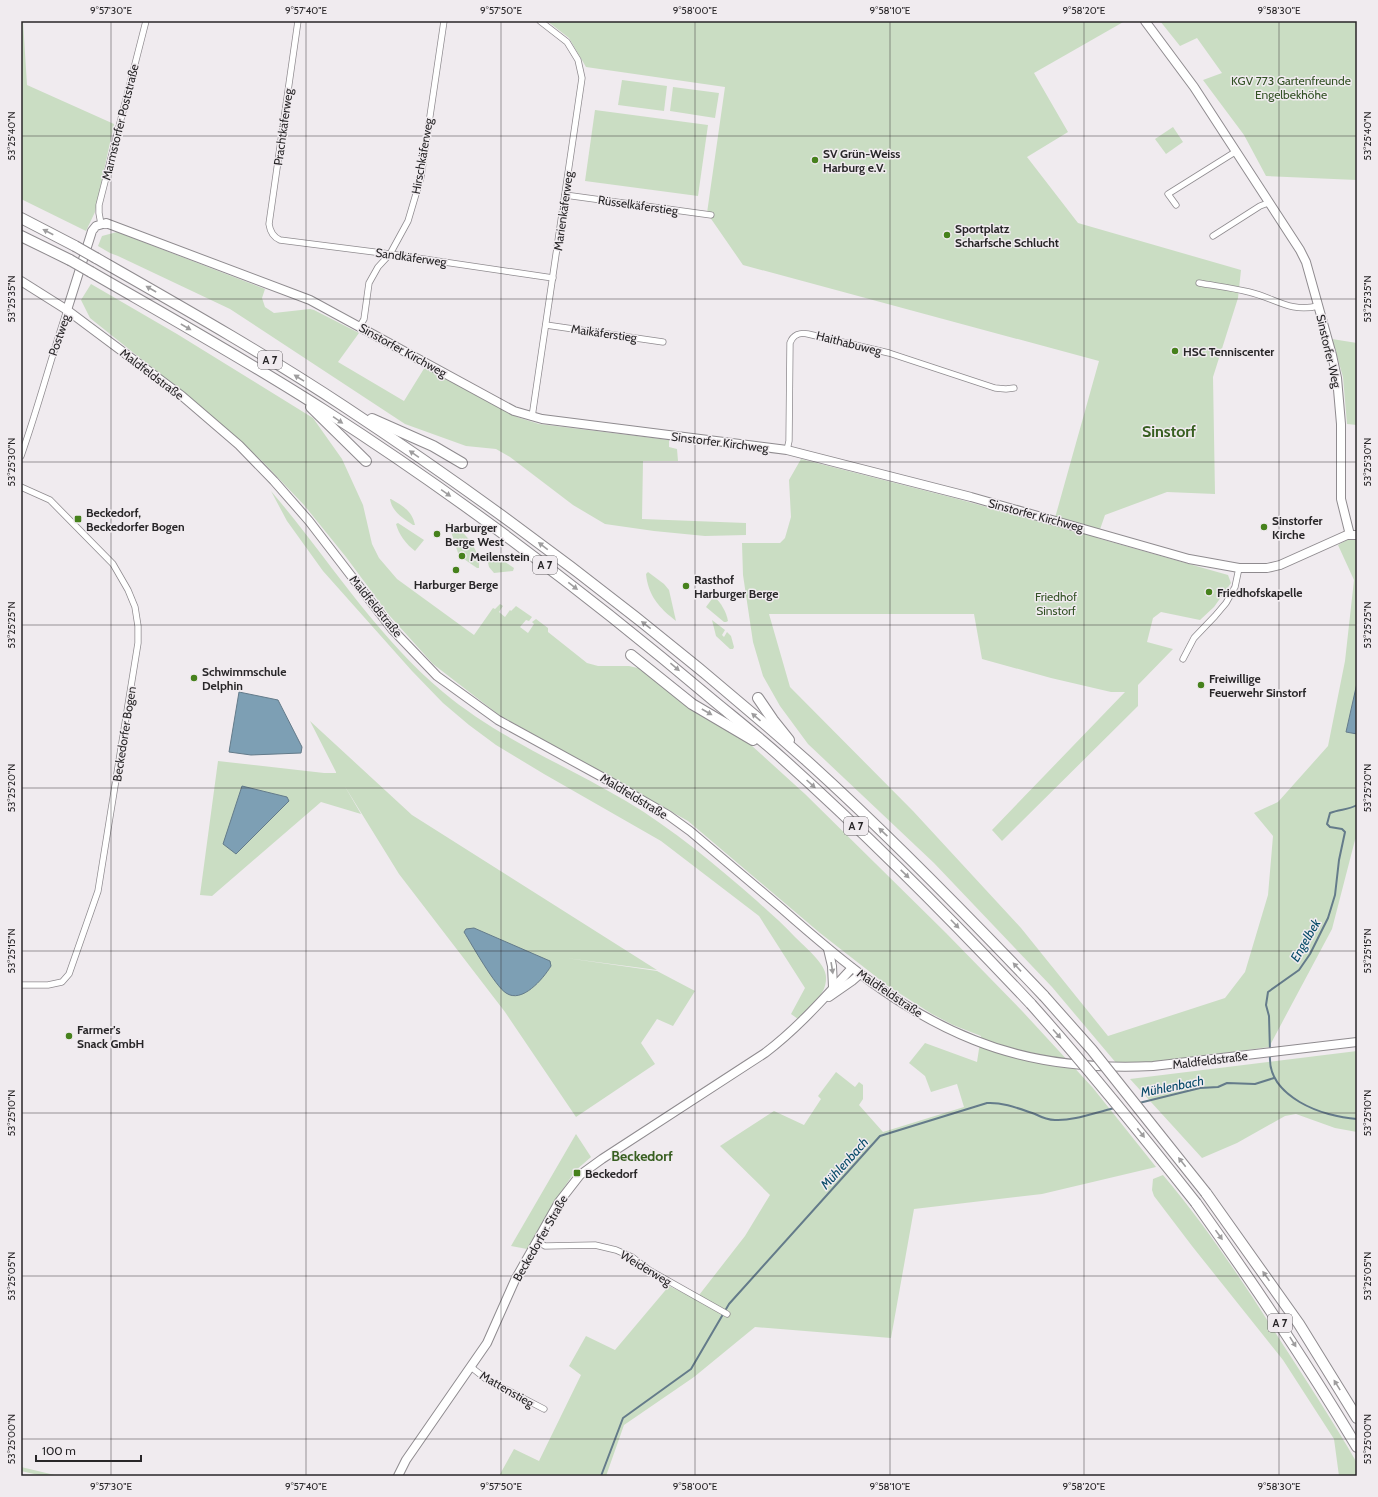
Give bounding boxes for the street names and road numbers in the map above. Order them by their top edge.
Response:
street label: Marmstorfer Poststraße [98,62,142,182]
street label: Prachtkäferweg [270,86,296,167]
street label: Hirschkäferweg [408,116,436,195]
street label: Marienkäferweg [550,169,576,252]
street label: Rüsselkäferstieg [597,192,680,218]
street label: Sandkäferweg [374,245,449,270]
street label: Postweg [45,311,73,358]
street label: Sinstorfer Weg [1313,313,1345,390]
street label: Sinstorfer Kirchweg [357,320,450,381]
street label: Maikäferstieg [570,321,639,345]
street label: Haithabuweg [815,328,884,359]
street label: Maldfeldstraße [117,345,187,403]
road number: A 7 [258,351,282,369]
street label: Sinstorfer Kirchweg [670,429,771,456]
street label: Sinstorfer Kirchweg [987,495,1086,535]
road number: A 7 [533,556,557,574]
street label: Maldfeldstraße [346,572,406,640]
street label: Beckedorfer Bogen [109,685,139,783]
street label: Maldfeldstraße [598,770,670,822]
road number: A 7 [844,817,868,835]
street label: Maldfeldstraße [854,966,926,1020]
street label: Maldfeldstraße [1171,1048,1249,1072]
street label: Beckedorfer Straße [509,1192,571,1284]
street label: Weiderweg [618,1247,675,1290]
road number: A 7 [1268,1314,1292,1332]
street label: Mattenstieg [477,1368,538,1411]

